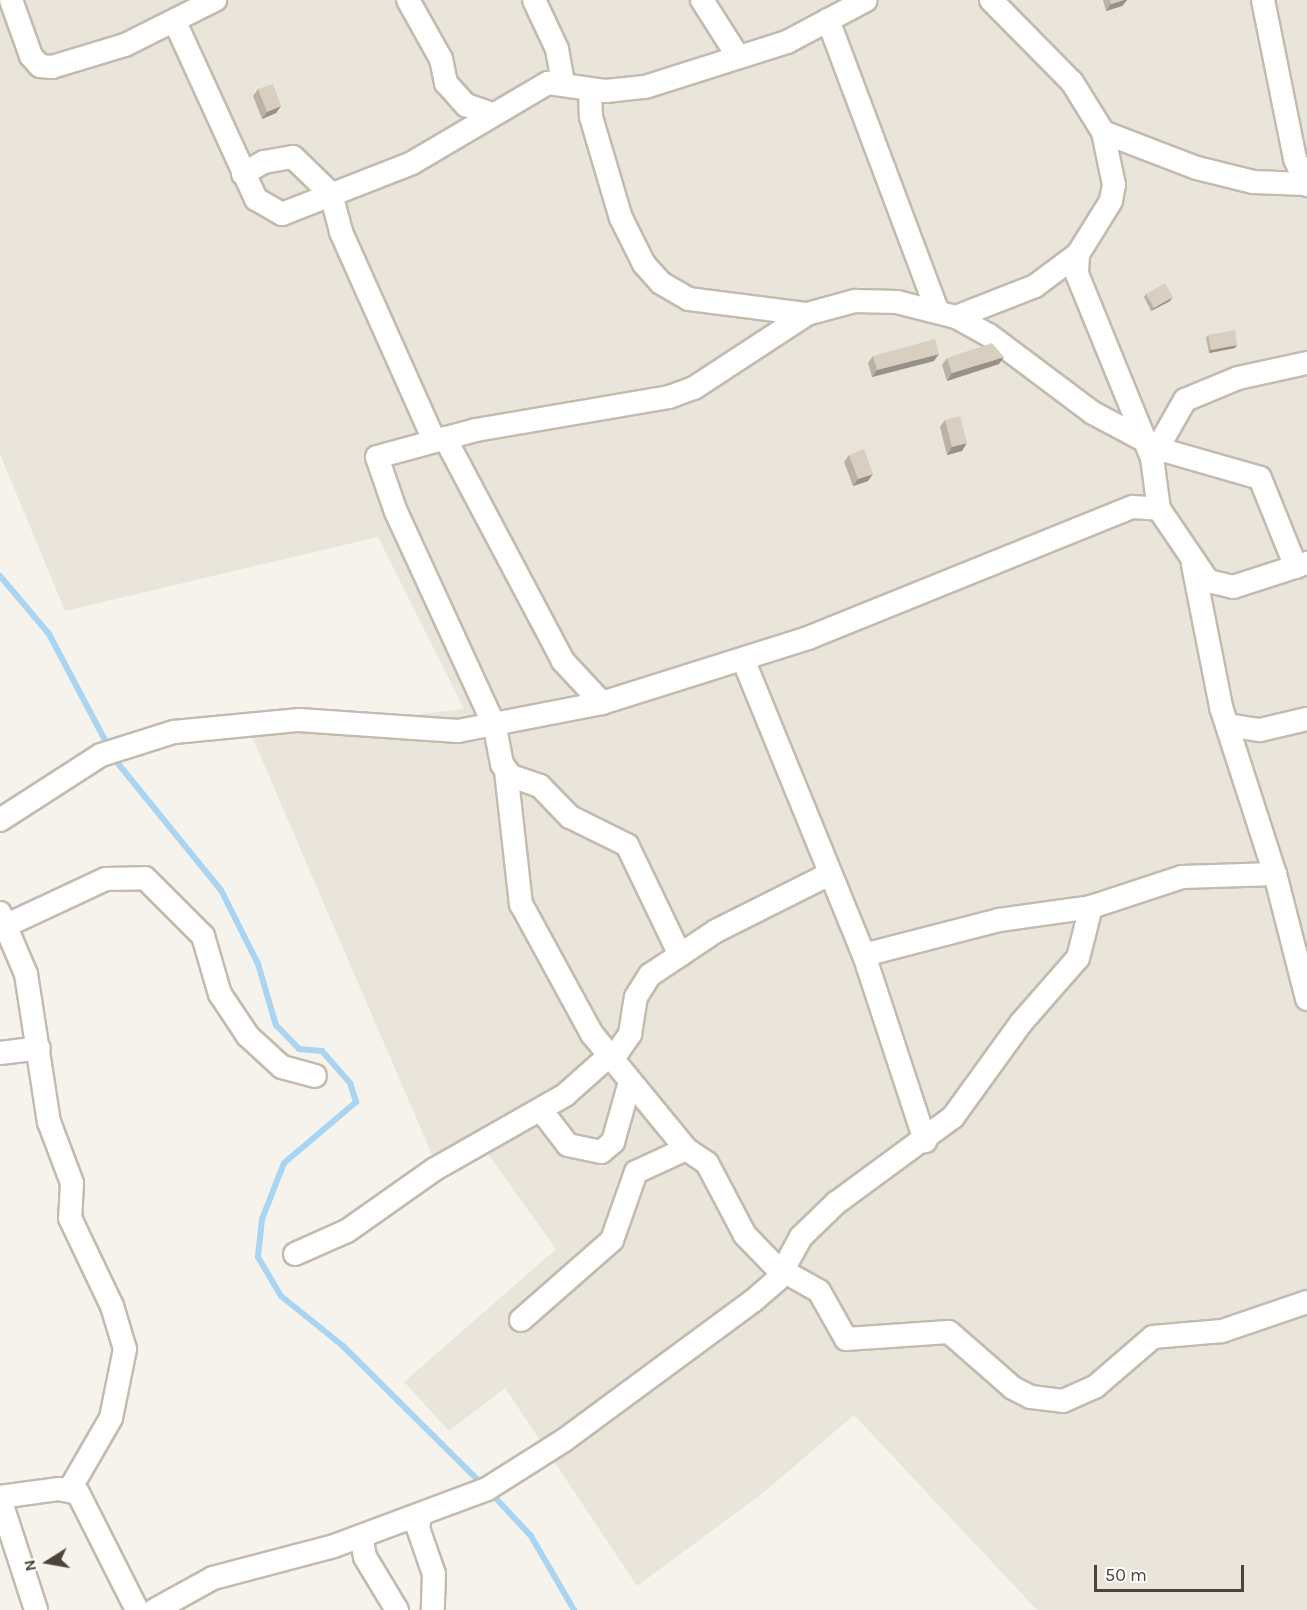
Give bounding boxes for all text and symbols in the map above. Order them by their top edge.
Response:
north arrow [18,1532,78,1592]
scale bar [1097,1553,1247,1591]
text: N [19,1558,40,1573]
text: 50 m [1105,1564,1147,1586]

